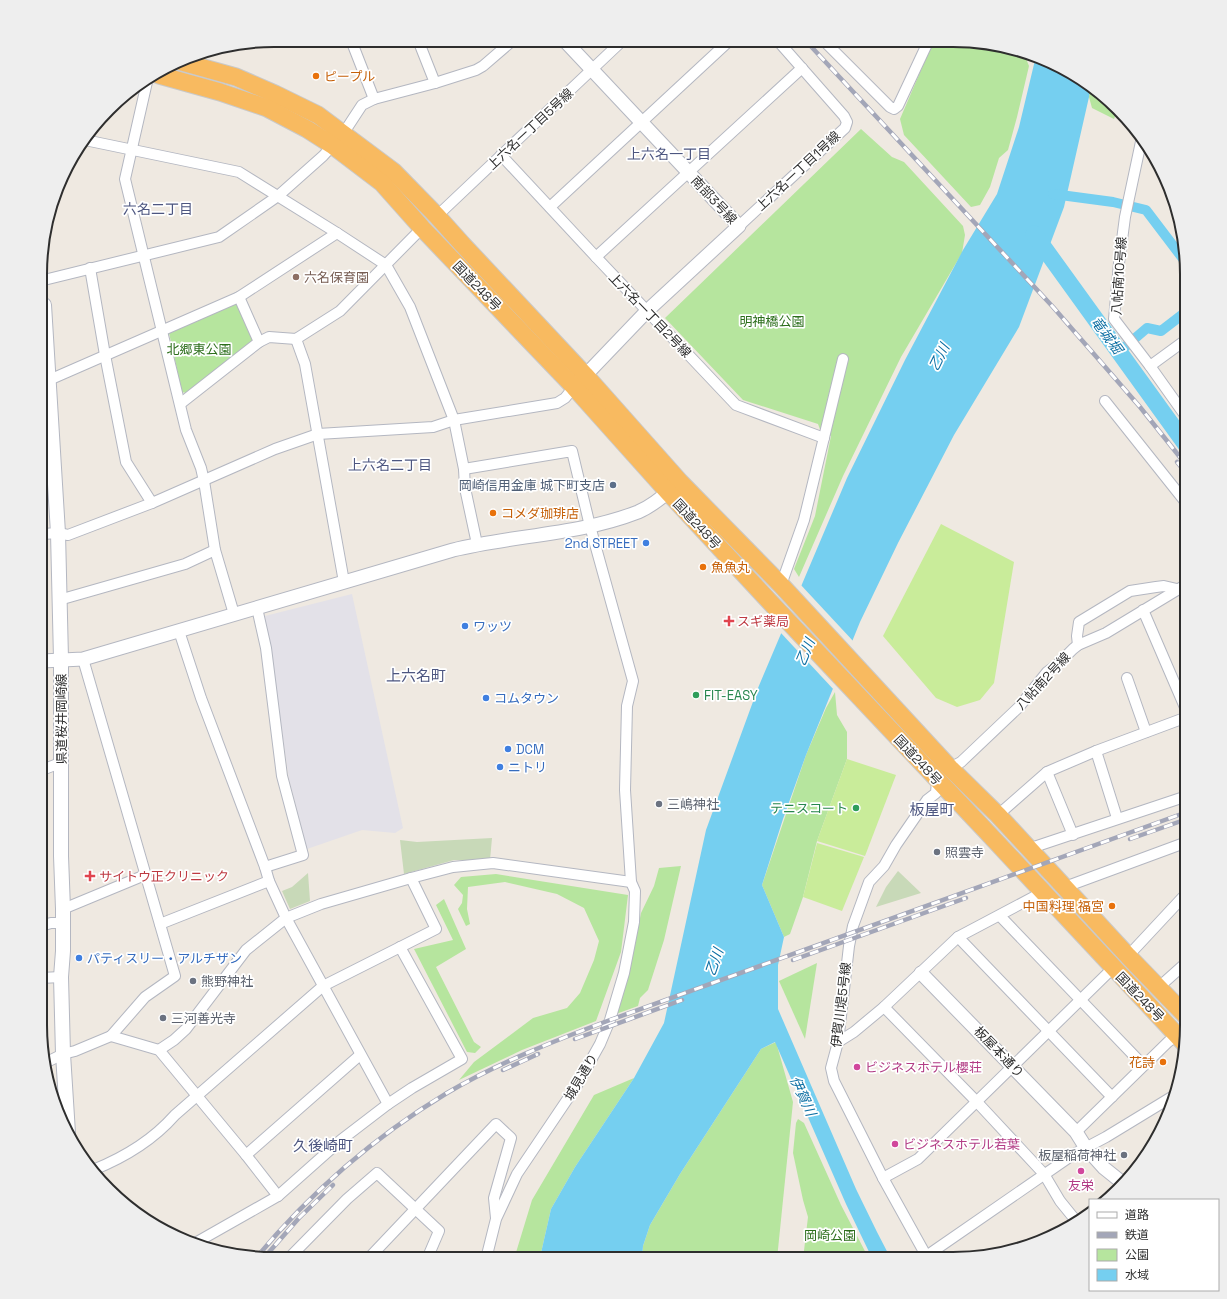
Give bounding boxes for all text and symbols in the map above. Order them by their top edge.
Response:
place label: ピープル [324,68,375,85]
marker: ピープル [311,71,321,81]
street label: 上六名一丁目5号線 [483,85,577,173]
street label: 上六名一丁目1号線 [752,127,844,215]
district label: 上六名一丁目 [627,145,711,163]
street label: 南部3号線 [687,172,741,228]
district label: 六名二丁目 [123,200,193,218]
street label: 八帖南10号線 [1108,236,1130,316]
street label: 国道248号 [449,258,505,314]
place label: 六名保育園 [304,269,369,286]
street label: 上六名一丁目2号線 [605,269,695,361]
marker: 六名保育園 [291,272,301,282]
park label: 明神橋公園 [739,313,805,330]
water label: 竜城堀 [1087,313,1128,359]
water label: 乙川 [925,339,954,374]
park label: 北郷東公園 [166,341,232,358]
district label: 上六名二丁目 [348,456,432,474]
place label: 岡崎信用金庫 城下町支店 [459,477,605,494]
marker: 岡崎信用金庫 城下町支店 [608,480,618,490]
street label: 国道248号 [669,495,725,553]
place label: コメダ珈琲店 [501,505,579,522]
marker: コメダ珈琲店 [488,508,498,518]
place label: 2nd STREET [565,535,638,552]
marker: 2nd STREET [641,538,651,548]
place label: 魚魚丸 [711,559,750,576]
marker: 魚魚丸 [698,562,708,572]
place label: スギ薬局 [737,613,789,630]
marker: スギ薬局 [724,616,734,626]
place label: ワッツ [473,618,512,635]
marker: ワッツ [460,621,470,631]
water label: 乙川 [791,634,820,668]
street label: 八帖南2号線 [1012,649,1074,713]
district label: 上六名町 [386,666,446,685]
street label: 県道桜井岡崎線 [53,673,70,765]
place label: FIT-EASY [704,687,758,704]
place label: コムタウン [494,690,559,707]
marker: FIT-EASY [691,690,701,700]
marker: コムタウン [481,693,491,703]
street label: 国道248号 [890,731,946,789]
place label: DCM [516,741,544,758]
marker: DCM [503,744,513,754]
place label: ニトリ [508,759,547,776]
marker: ニトリ [495,762,505,772]
place label: 三嶋神社 [667,796,719,813]
marker: 三嶋神社 [654,799,664,809]
place label: テニスコート [770,800,848,817]
district label: 板屋町 [909,800,955,819]
marker: テニスコート [851,803,861,813]
place label: 照雲寺 [945,844,984,861]
marker: 照雲寺 [932,847,942,857]
place label: サイトウ正クリニック [99,868,229,885]
marker: サイトウ正クリニック [84,870,96,882]
place label: 中国料理 福宮 [1023,898,1104,915]
marker: 中国料理 福宮 [1107,901,1117,911]
water label: 乙川 [701,944,728,978]
place label: パティスリー・アルチザン [87,950,242,967]
marker: パティスリー・アルチザン [74,953,84,963]
street label: 伊賀川堤5号線 [827,961,855,1049]
street label: 国道248号 [1112,969,1168,1025]
place label: 熊野神社 [201,973,253,990]
marker: 熊野神社 [188,976,198,986]
place label: 三河善光寺 [171,1010,236,1027]
marker: 三河善光寺 [158,1013,168,1023]
street label: 板屋本通り [970,1023,1028,1081]
street label: 城見通り [560,1050,602,1104]
place label: 花詩 [1129,1054,1155,1071]
marker: 花詩 [1158,1057,1168,1067]
place label: ビジネスホテル櫻荘 [865,1059,982,1076]
marker: ビジネスホテル櫻荘 [852,1062,862,1072]
water label: 伊賀川 [786,1073,821,1121]
district label: 久後崎町 [293,1136,353,1155]
place label: ビジネスホテル若葉 [903,1136,1020,1153]
marker: ビジネスホテル若葉 [890,1139,900,1149]
place label: 板屋稲荷神社 [1038,1147,1116,1164]
marker: 板屋稲荷神社 [1119,1150,1129,1160]
marker: 友栄 [1076,1166,1086,1176]
place label: 友栄 [1068,1177,1094,1194]
legend [1089,1199,1219,1291]
text: 道路 [1125,1207,1149,1223]
park label: 岡崎公園 [804,1227,856,1244]
text: 鉄道 [1125,1227,1149,1243]
text: 公園 [1125,1247,1149,1263]
text: 水域 [1125,1267,1149,1283]

